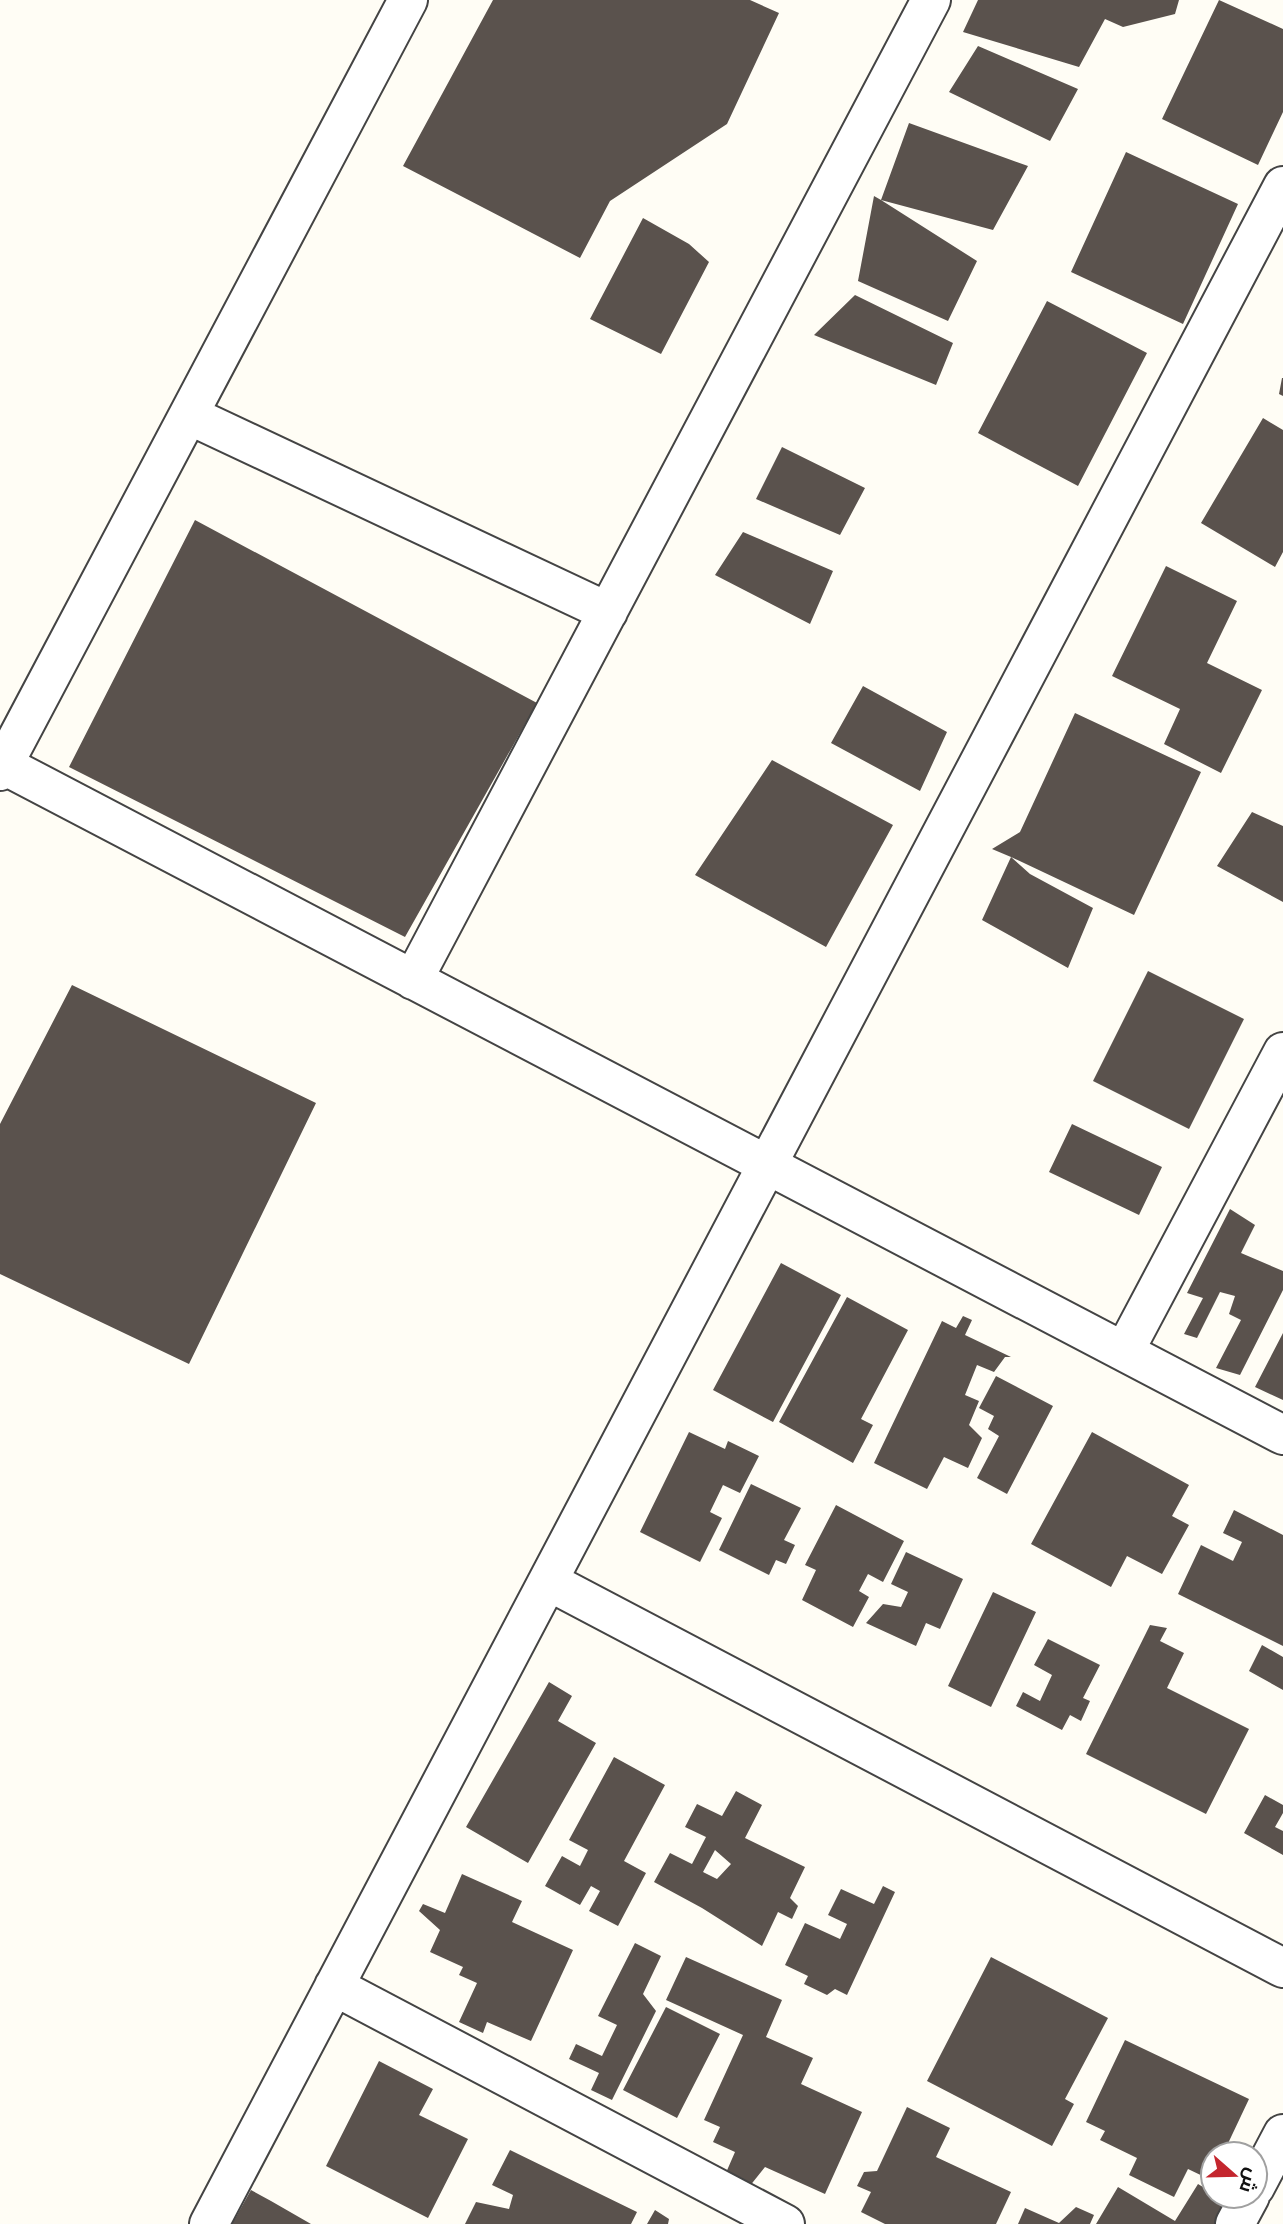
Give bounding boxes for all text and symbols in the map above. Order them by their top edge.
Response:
north arrow [1199,2140,1269,2210]
text: ش [1235,2165,1264,2196]

